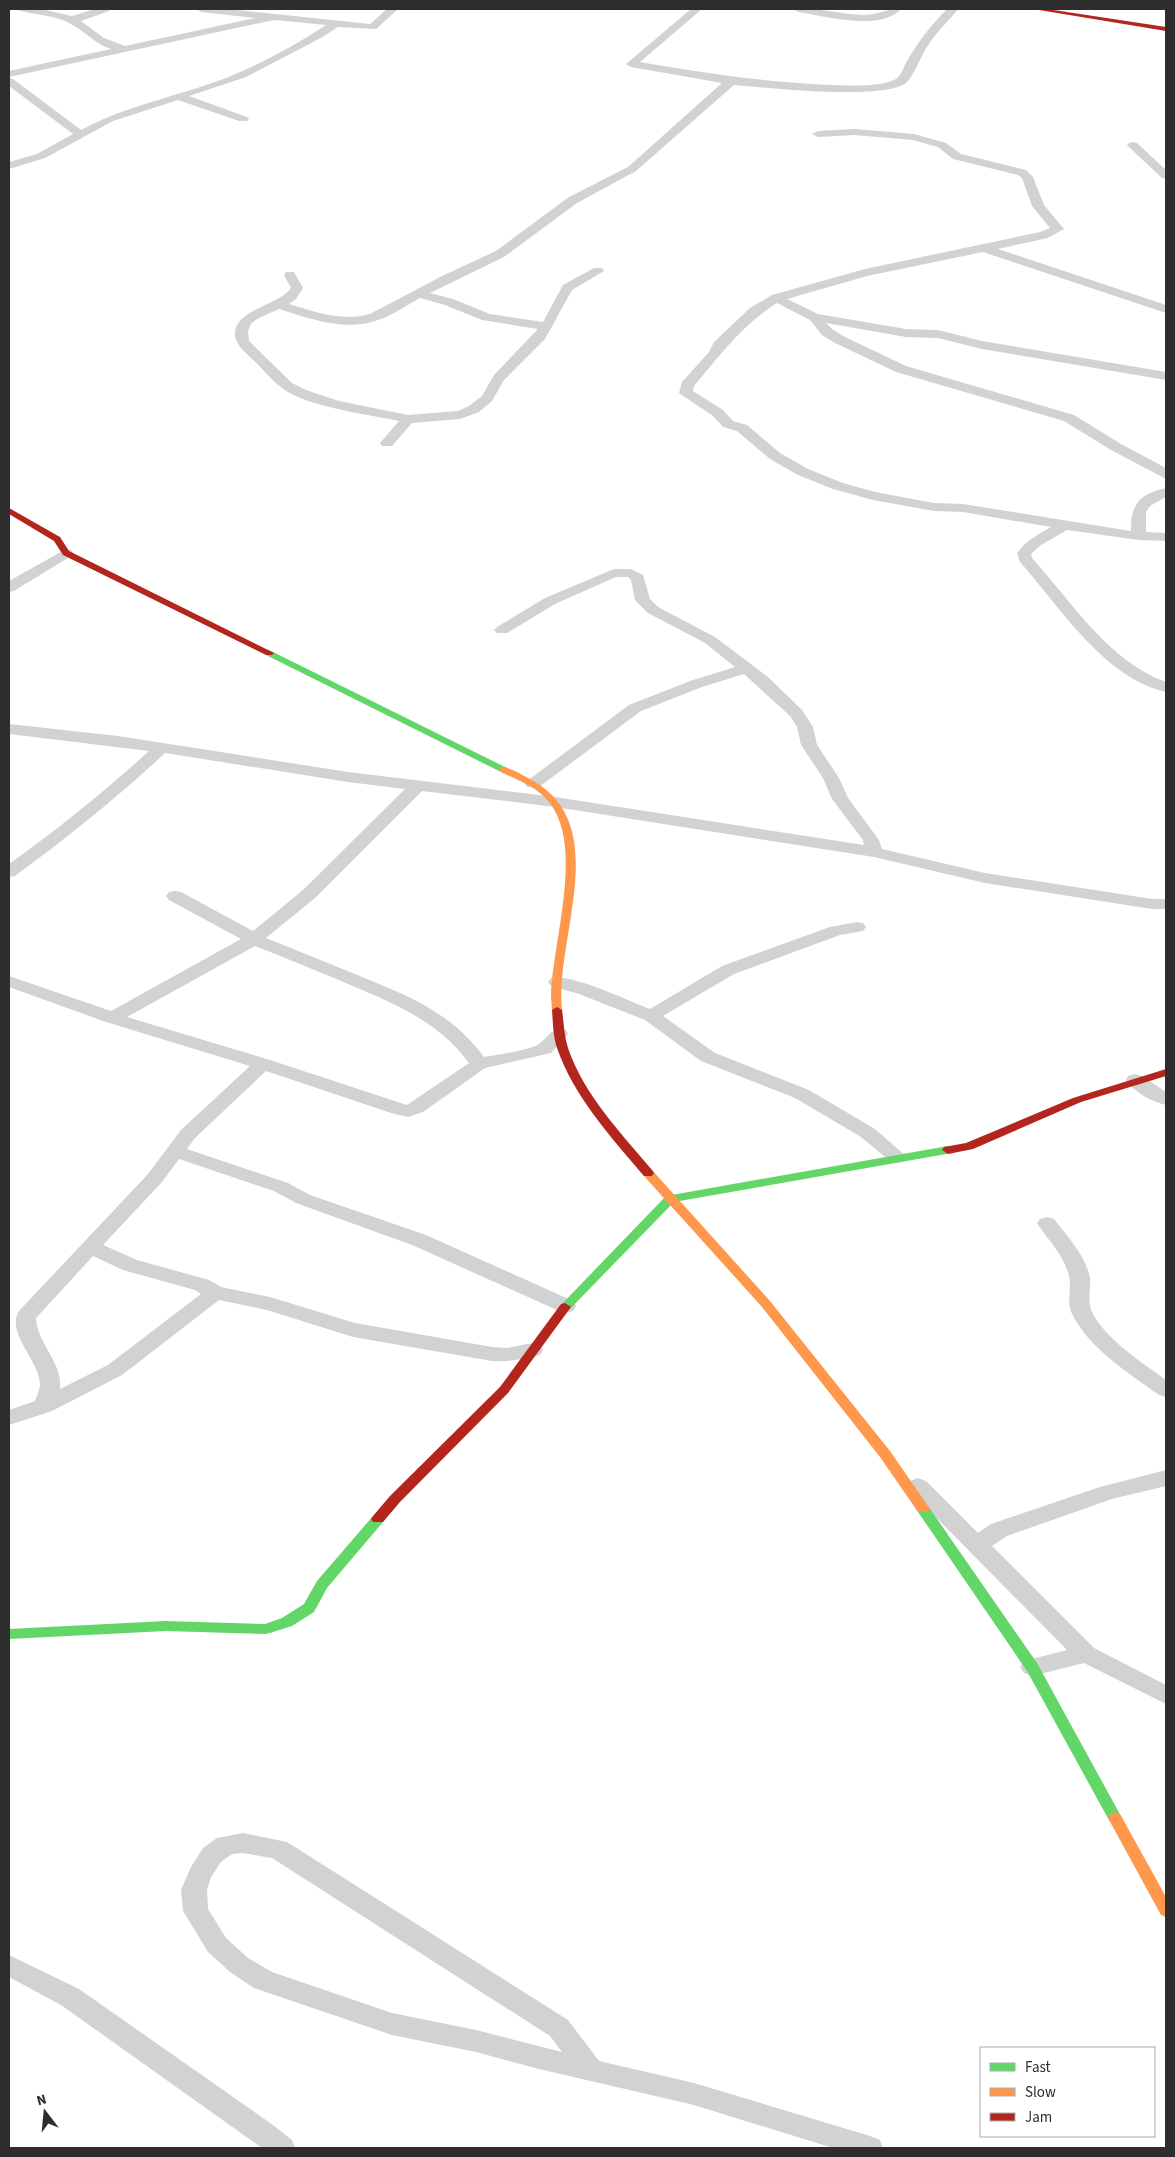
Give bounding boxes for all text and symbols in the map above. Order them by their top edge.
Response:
legend [980,2047,1155,2137]
text: Fast [1025,2057,1051,2078]
text: Slow [1025,2082,1056,2103]
north arrow [20,2087,70,2137]
text: N [34,2090,49,2111]
text: Jam [1025,2107,1052,2128]

